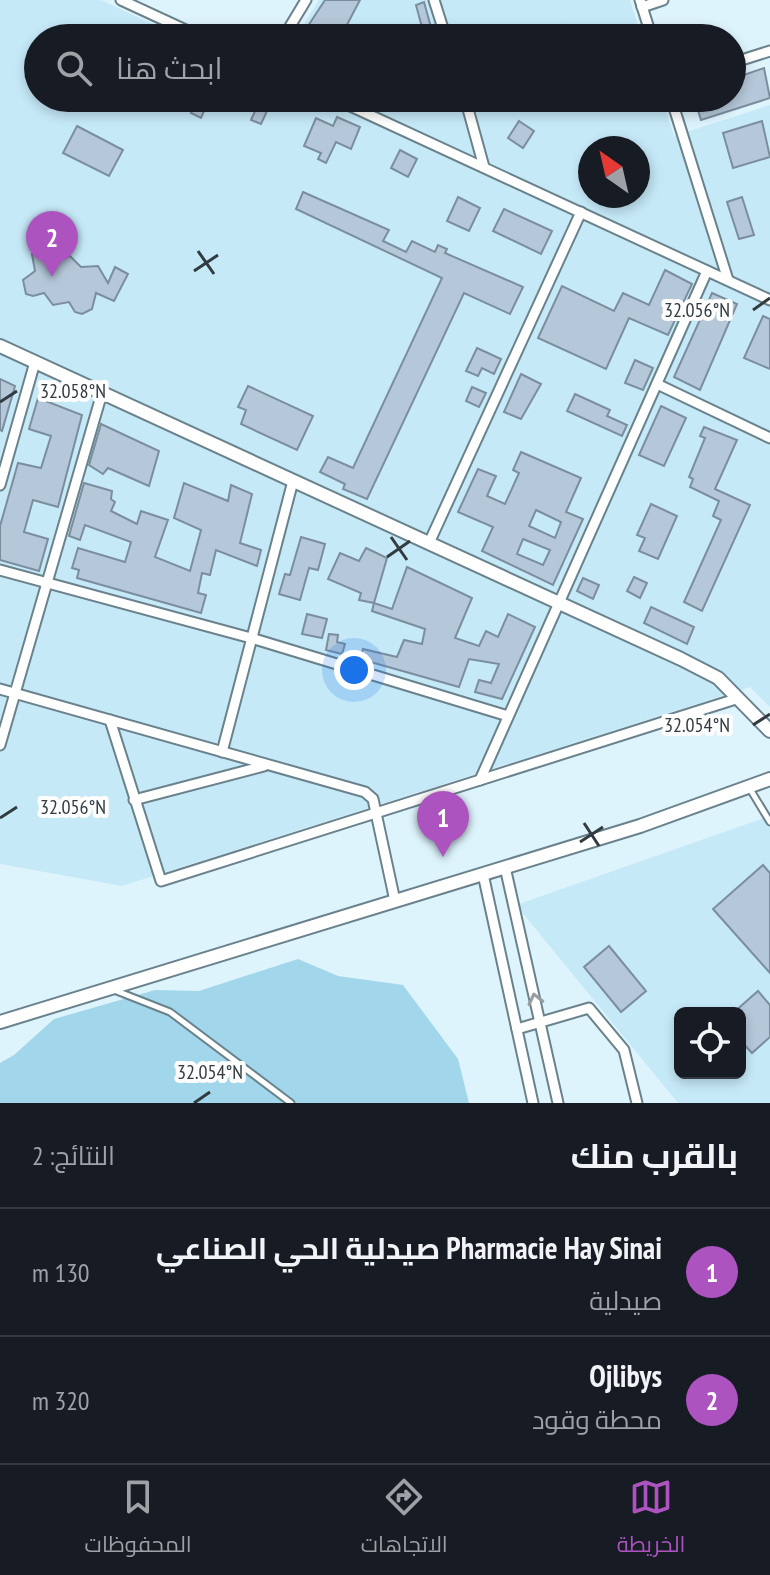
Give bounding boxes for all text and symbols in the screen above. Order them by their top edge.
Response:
search box [24,24,746,112]
icon: search [52,46,96,90]
text: ابحث هنا [116,48,223,87]
north arrow [578,136,650,208]
pin: 2 [26,211,78,277]
text: 32.056°N [664,297,730,323]
text: 32.058°N [40,378,106,404]
your location [334,650,374,690]
text: 32.054°N [664,712,730,738]
pin: 1 [417,791,469,857]
text: 32.056°N [40,794,106,820]
one-way arrow [527,993,544,1007]
map controls [674,1007,746,1079]
button: locate [674,1007,746,1079]
text: 32.054°N [177,1059,243,1085]
text: بالقرب منك [571,1133,738,1177]
text: النتائج: 2 [32,1139,115,1172]
text: Pharmacie Hay Sinai صيدلية الحي الصناعي [156,1228,662,1267]
text: 130 m [32,1256,90,1289]
text: 1 [706,1256,718,1289]
text: صيدلية [589,1284,662,1317]
text: Ojlibys [589,1356,662,1395]
text: 320 m [32,1384,90,1417]
text: 2 [706,1384,718,1417]
text: محطة وقود [532,1403,662,1436]
tab: المحفوظات [85,1475,192,1565]
tab: الاتجاهات [361,1475,448,1565]
tab: الخريطة [617,1475,685,1565]

